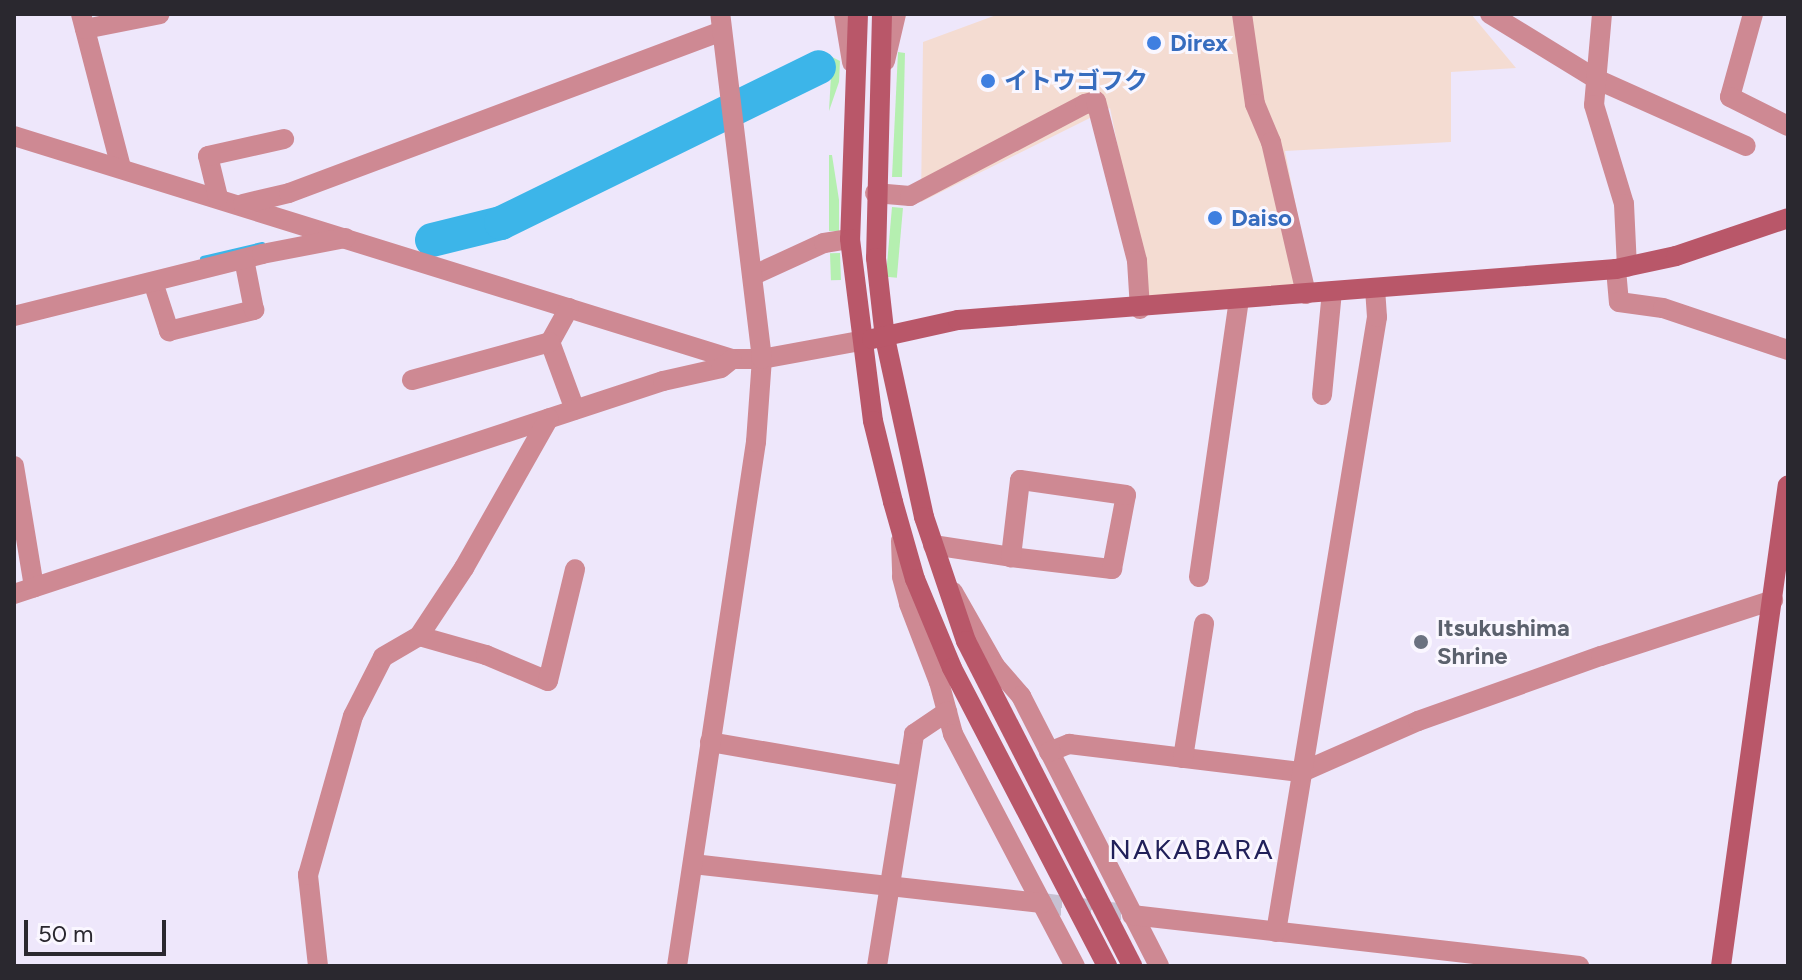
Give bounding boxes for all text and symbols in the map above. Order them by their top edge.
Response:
place label: Direx [1170,29,1228,57]
marker: Direx [1145,34,1163,52]
place label: イトウゴフク [1004,67,1148,95]
marker: イトウゴフク [979,72,997,90]
place label: Daiso [1231,204,1292,232]
marker: Daiso [1206,209,1224,227]
place label: Itsukushima Shrine [1437,614,1570,670]
marker: Itsukushima Shrine [1412,633,1430,651]
district label: NAKABARA [1109,832,1275,866]
scale bar [28,904,170,954]
text: 50 m [38,919,94,948]

